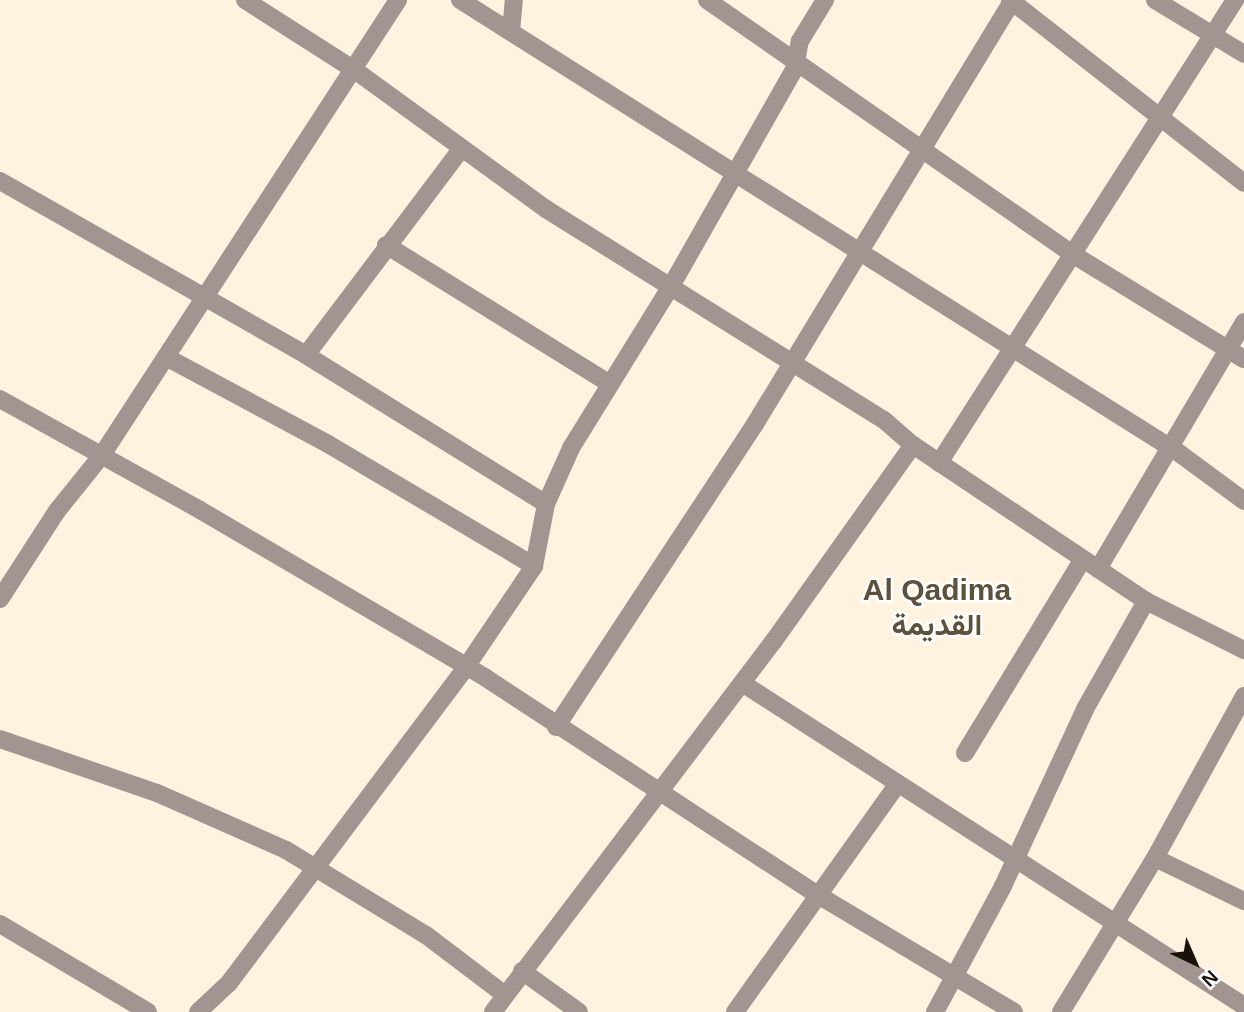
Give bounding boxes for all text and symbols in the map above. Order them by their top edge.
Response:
district label: Al Qadima القديمة [863,572,1011,642]
north arrow [1160,928,1230,998]
text: N [1198,966,1222,991]

